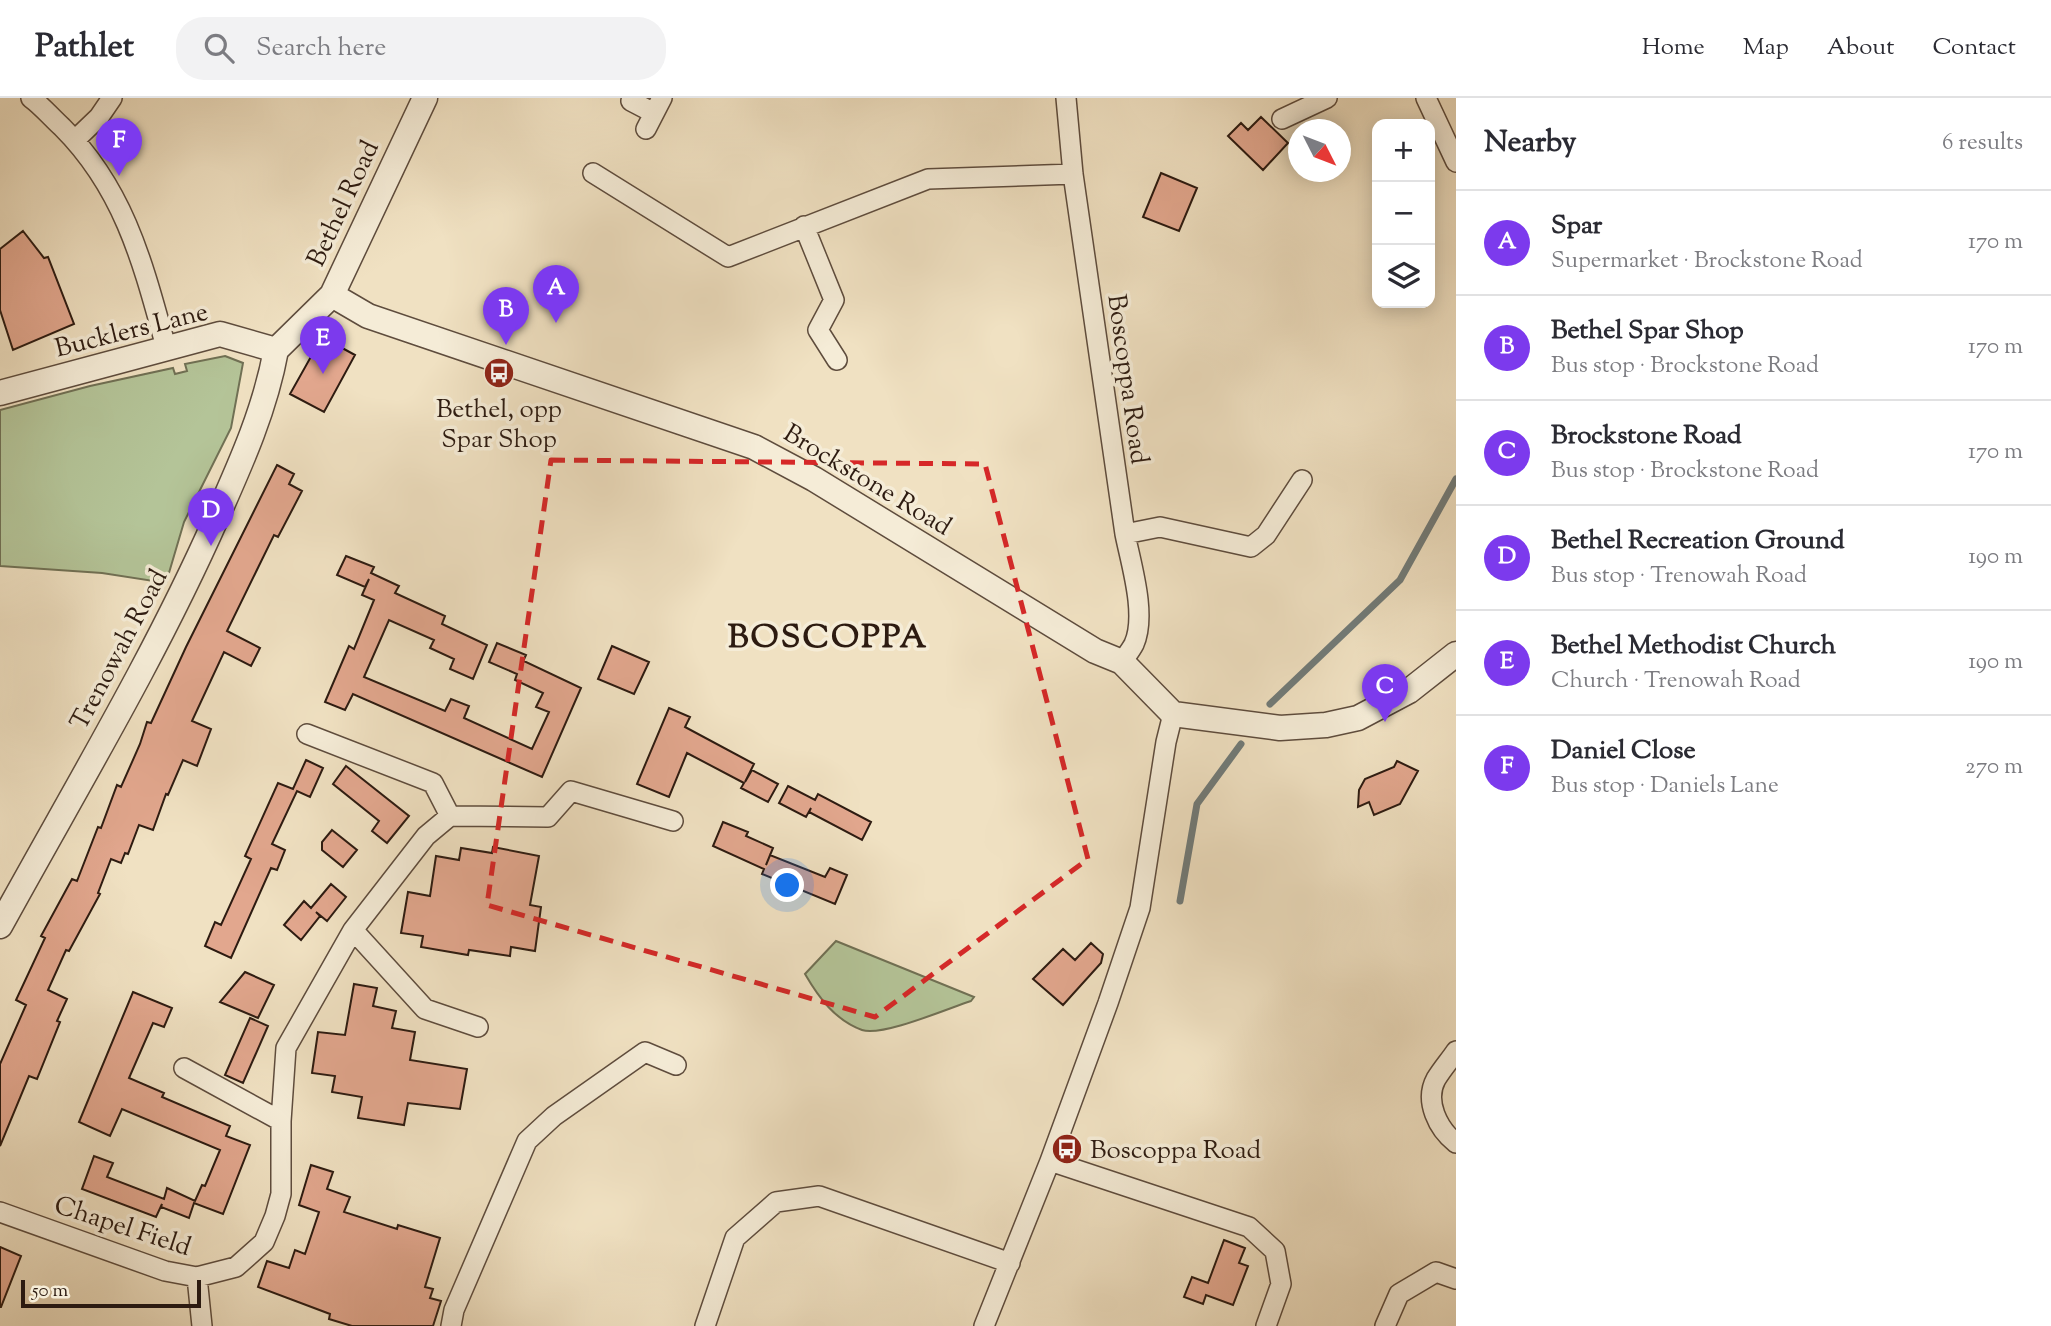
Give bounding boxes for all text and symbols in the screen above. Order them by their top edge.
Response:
search box [176,17,666,80]
text: Pathlet [35,24,134,72]
icon: search [200,29,238,67]
text: Search here [256,30,386,67]
text: Home [1642,31,1705,65]
text: Map [1743,31,1789,65]
text: About [1827,31,1894,65]
text: Contact [1932,31,2016,65]
pin: F [96,118,142,176]
north arrow [1288,119,1351,182]
map controls [1372,119,1435,308]
button: + [1372,119,1435,182]
text: Nearby [1484,122,1576,165]
text: 6 results [1942,127,2023,160]
street label: Bethel Road [299,135,390,273]
button: − [1372,182,1435,245]
text: Spar [1551,208,1602,245]
text: A [1498,226,1516,259]
text: 170 m [1968,226,2023,259]
button: layers [1372,245,1435,308]
text: Supermarket · Brockstone Road [1551,245,1863,278]
pin: A [533,265,579,323]
pin: B [483,287,529,345]
street label: Boscoppa Road [1096,292,1157,467]
street label: Bucklers Lane [51,295,212,368]
text: Bethel Spar Shop [1551,313,1744,350]
pin: E [300,316,346,374]
text: B [1500,331,1514,364]
text: 170 m [1968,331,2023,364]
text: Bus stop · Brockstone Road [1551,350,1819,383]
bus stop icon: Bethel, opp Spar Shop [482,356,516,390]
place label: Bethel, opp Spar Shop [436,392,562,459]
street label: Brockstone Road [775,416,958,546]
text: Brockstone Road [1551,418,1742,455]
text: C [1498,436,1516,469]
text: 170 m [1968,436,2023,469]
text: Bus stop · Brockstone Road [1551,455,1819,488]
pin: D [188,488,234,546]
text: Bethel Recreation Ground [1551,523,1845,560]
text: D [1498,541,1516,574]
text: 190 m [1968,541,2023,574]
text: Bus stop · Trenowah Road [1551,560,1807,593]
street label: Trenowah Road [62,563,178,737]
district label: BOSCOPPA [728,615,928,663]
text: Bethel Methodist Church [1551,628,1836,665]
text: E [1500,646,1514,679]
text: 190 m [1968,646,2023,679]
pin: C [1362,664,1408,722]
text: Church · Trenowah Road [1551,665,1801,698]
text: Daniel Close [1551,733,1696,770]
text: F [1501,751,1513,784]
text: 270 m [1965,751,2023,784]
text: Bus stop · Daniels Lane [1551,770,1779,803]
your location [770,868,804,902]
bus stop icon: Boscoppa Road [1050,1132,1084,1166]
place label: Boscoppa Road [1090,1133,1261,1170]
street label: Chapel Field [49,1188,196,1267]
scale bar [21,1277,201,1309]
text: 50 m [32,1278,68,1305]

